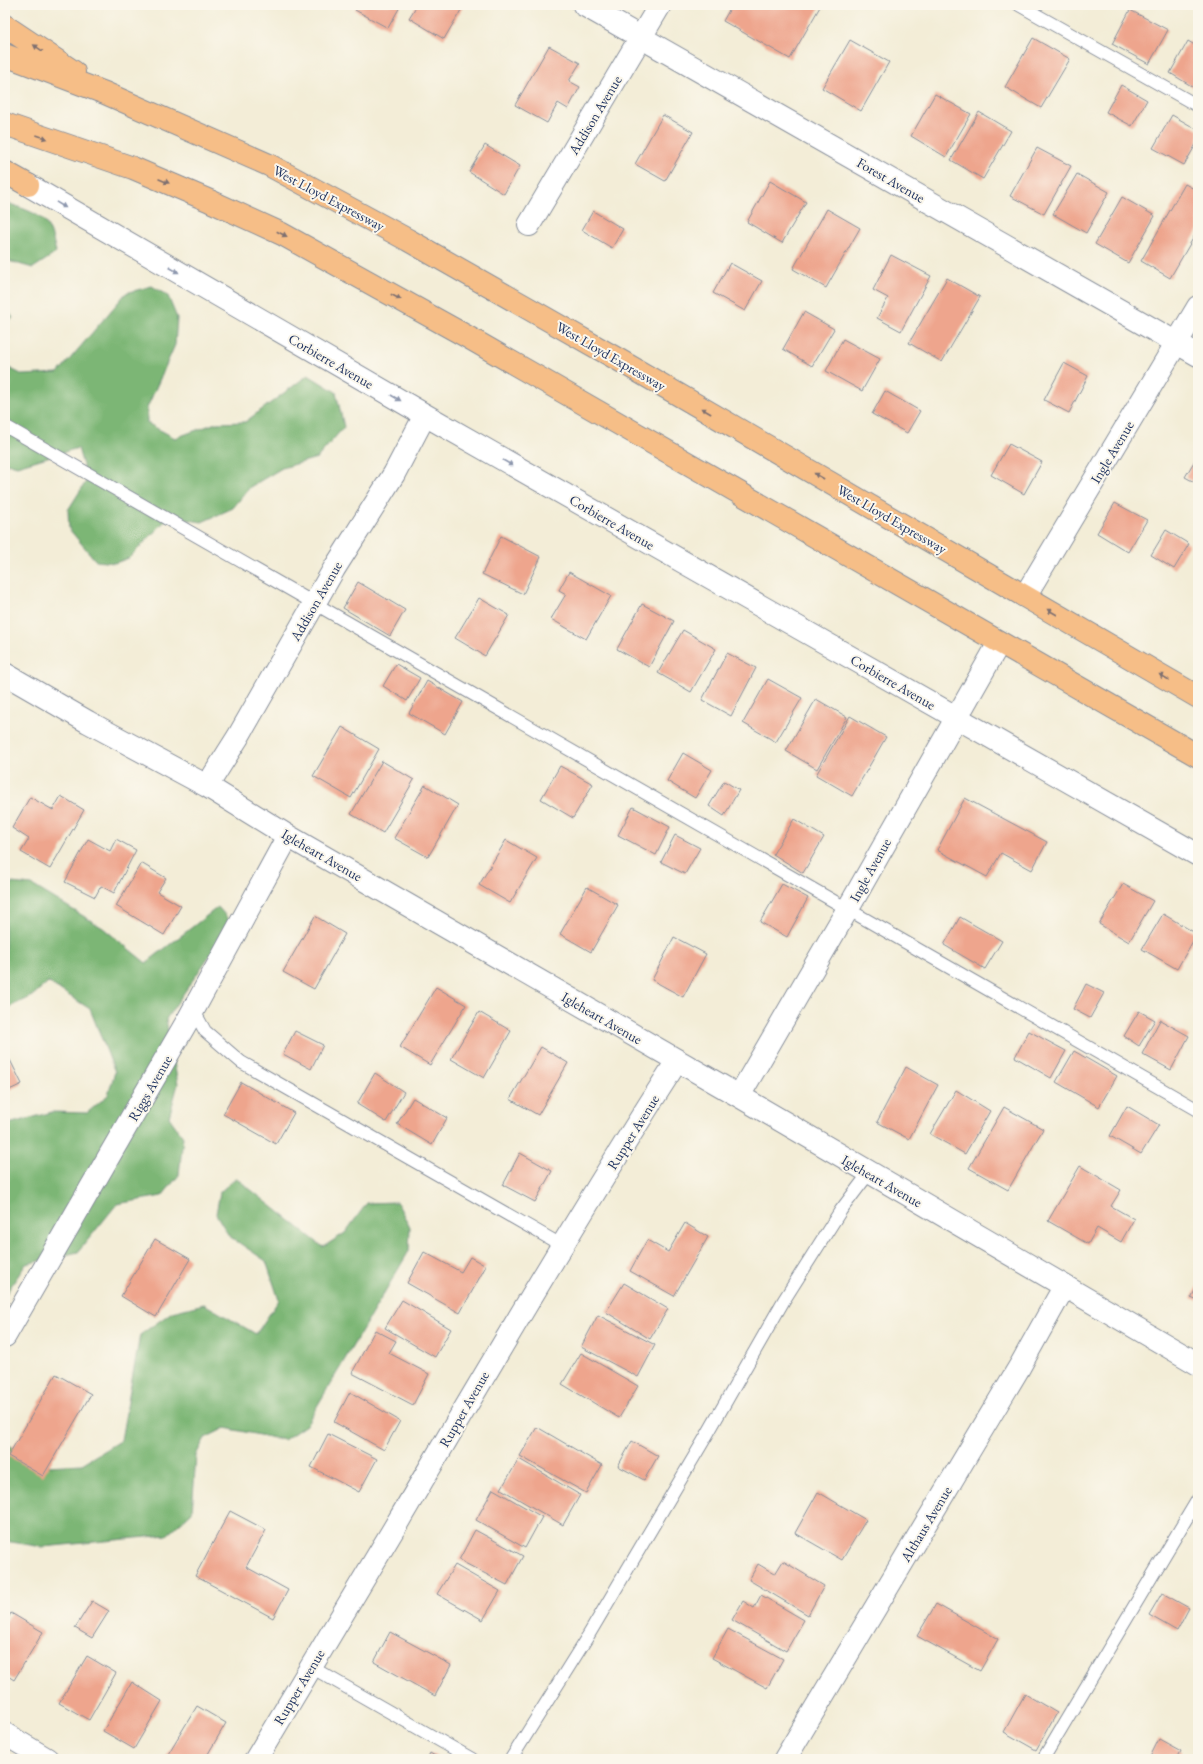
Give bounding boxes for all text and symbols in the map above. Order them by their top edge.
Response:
one-way arrow [33,44,43,52]
street label: Addison Avenue [564,72,626,159]
one-way arrow [36,134,48,140]
street label: Forest Avenue [854,153,929,207]
street label: West Lloyd Expressway [270,161,389,235]
one-way arrow [158,179,170,185]
one-way arrow [55,202,67,209]
one-way arrow [277,231,288,238]
one-way arrow [168,267,180,274]
one-way arrow [390,294,402,301]
street label: West Lloyd Expressway [553,317,670,395]
street label: Corbierre Avenue [285,329,377,393]
one-way arrow [390,395,402,402]
one-way arrow [700,407,712,414]
street label: Ingle Avenue [1086,417,1138,487]
one-way arrow [503,459,514,466]
one-way arrow [813,472,825,479]
street label: West Lloyd Expressway [834,480,951,558]
street label: Corbierre Avenue [566,490,658,554]
street label: Addison Avenue [285,557,346,645]
one-way arrow [1046,608,1058,615]
street label: Corbierre Avenue [847,650,939,714]
one-way arrow [1158,674,1170,681]
street label: Igleheart Avenue [279,825,366,886]
street label: Ingle Avenue [845,835,895,905]
street label: Igleheart Avenue [559,988,646,1049]
street label: Riggs Avenue [124,1051,176,1124]
street label: Rupper Avenue [603,1091,663,1173]
street label: Igleheart Avenue [839,1151,926,1212]
street label: Rupper Avenue [435,1367,493,1450]
street label: Althaus Avenue [896,1482,956,1566]
street label: Rupper Avenue [269,1645,329,1728]

